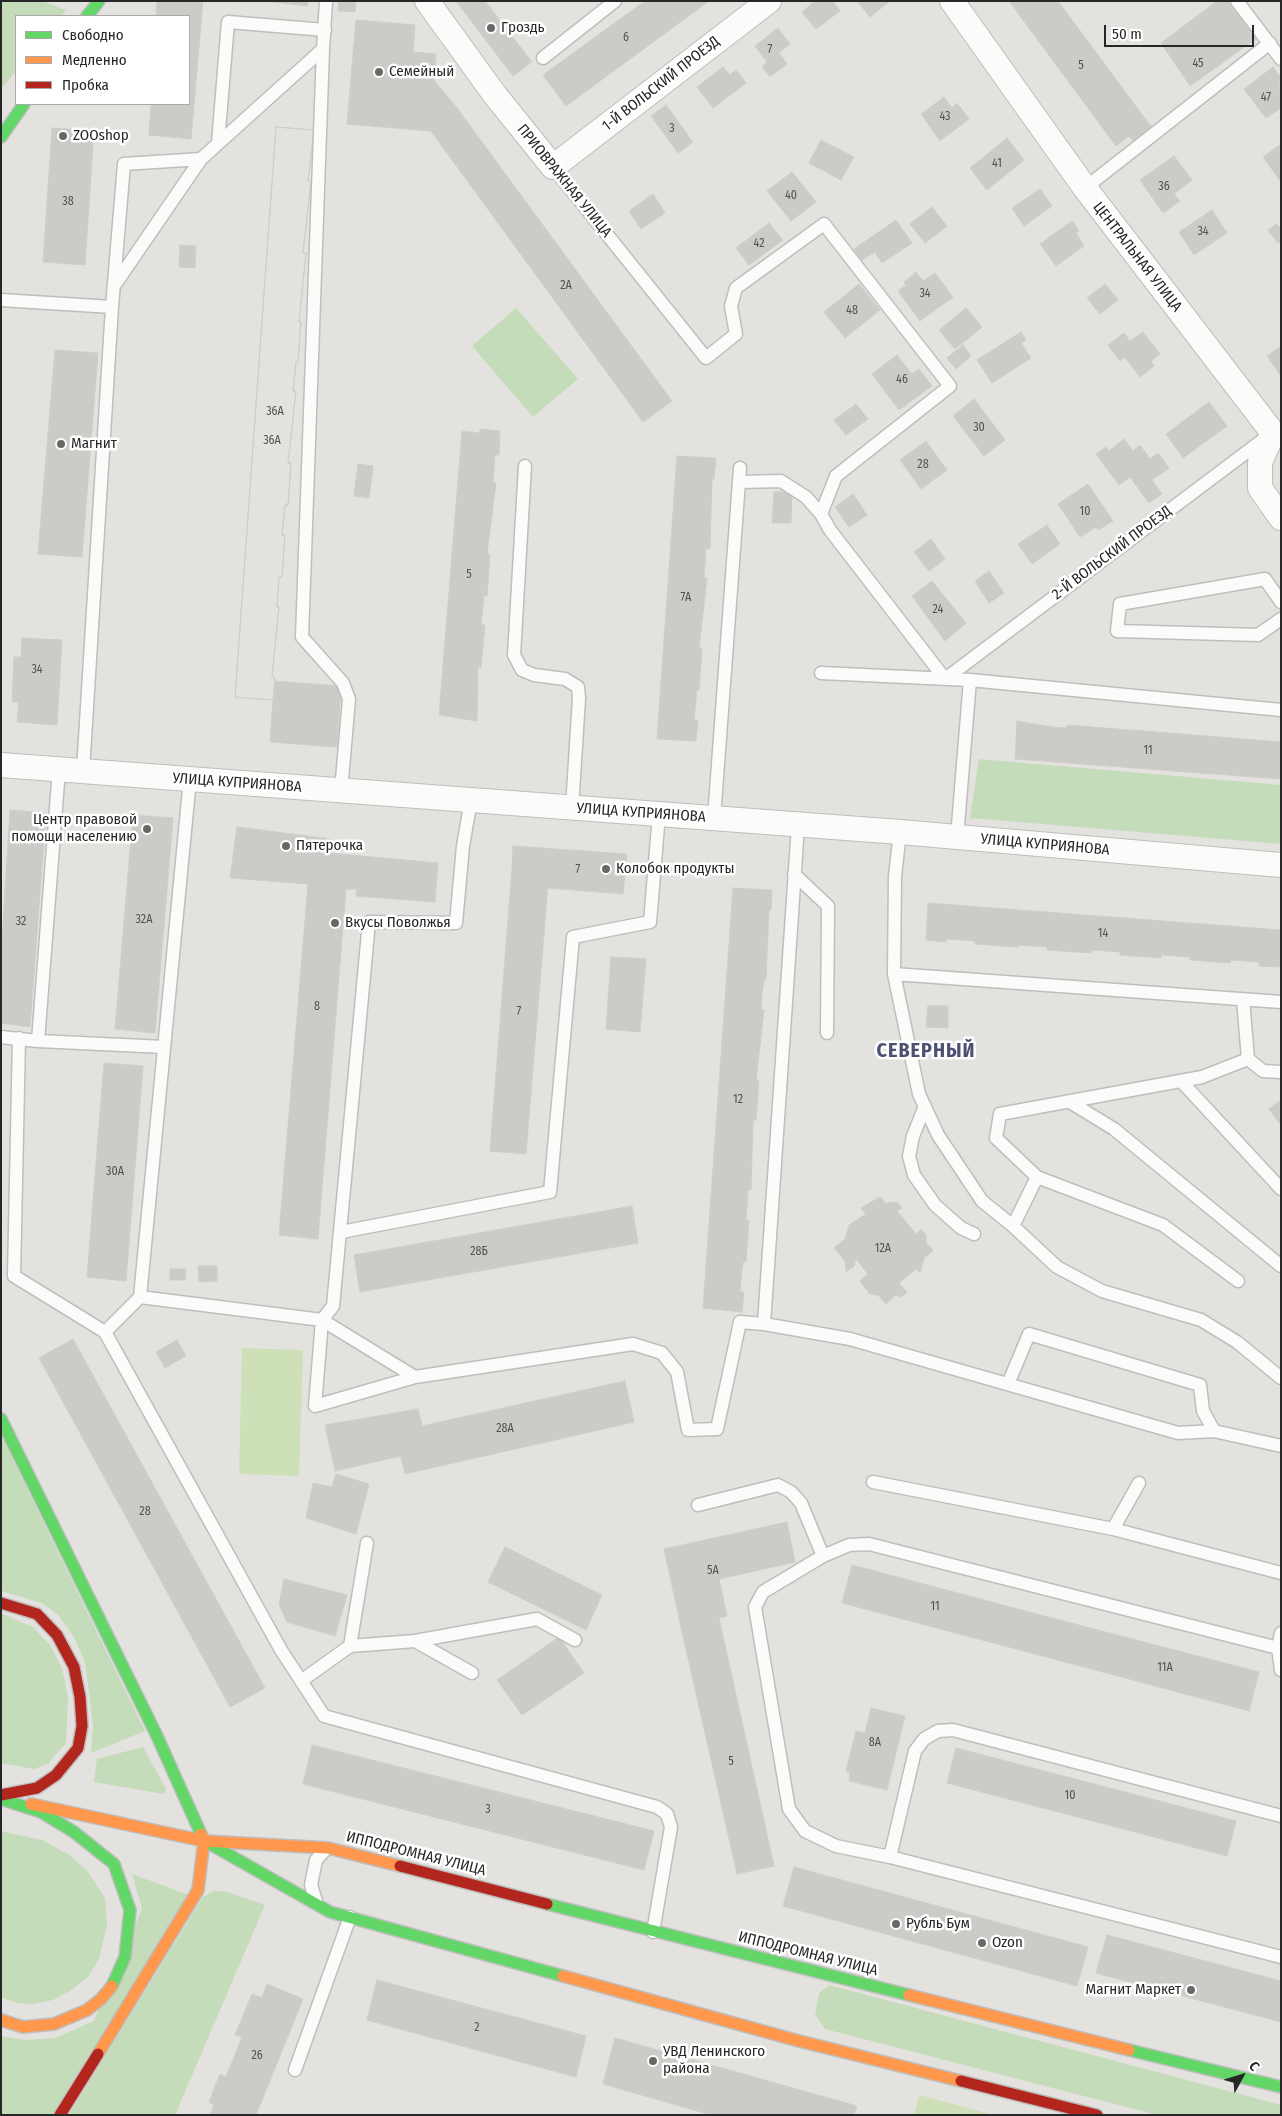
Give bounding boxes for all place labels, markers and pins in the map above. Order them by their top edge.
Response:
place label: Гроздь [501,19,544,37]
marker: Гроздь [485,22,497,34]
place label: Семейный [389,63,454,81]
marker: Семейный [373,66,385,78]
place label: ZOOshop [73,127,129,145]
marker: ZOOshop [57,130,69,142]
place label: Магнит [71,435,117,453]
marker: Магнит [55,438,67,450]
place label: Центр правовой помощи населению [11,811,137,846]
marker: Центр правовой помощи населению [141,823,153,835]
place label: Пятерочка [296,837,363,855]
marker: Пятерочка [280,840,292,852]
place label: Колобок продукты [616,860,734,878]
marker: Колобок продукты [600,863,612,875]
place label: Вкусы Поволжья [345,914,451,932]
marker: Вкусы Поволжья [329,917,341,929]
place label: Рубль Бум [906,1915,970,1933]
marker: Рубль Бум [890,1918,902,1930]
place label: Ozon [992,1934,1023,1952]
marker: Ozon [976,1937,988,1949]
place label: Магнит Маркет [1085,1981,1181,1999]
marker: Магнит Маркет [1185,1984,1197,1996]
place label: УВД Ленинского района [663,2043,765,2078]
marker: УВД Ленинского района [647,2055,659,2067]

